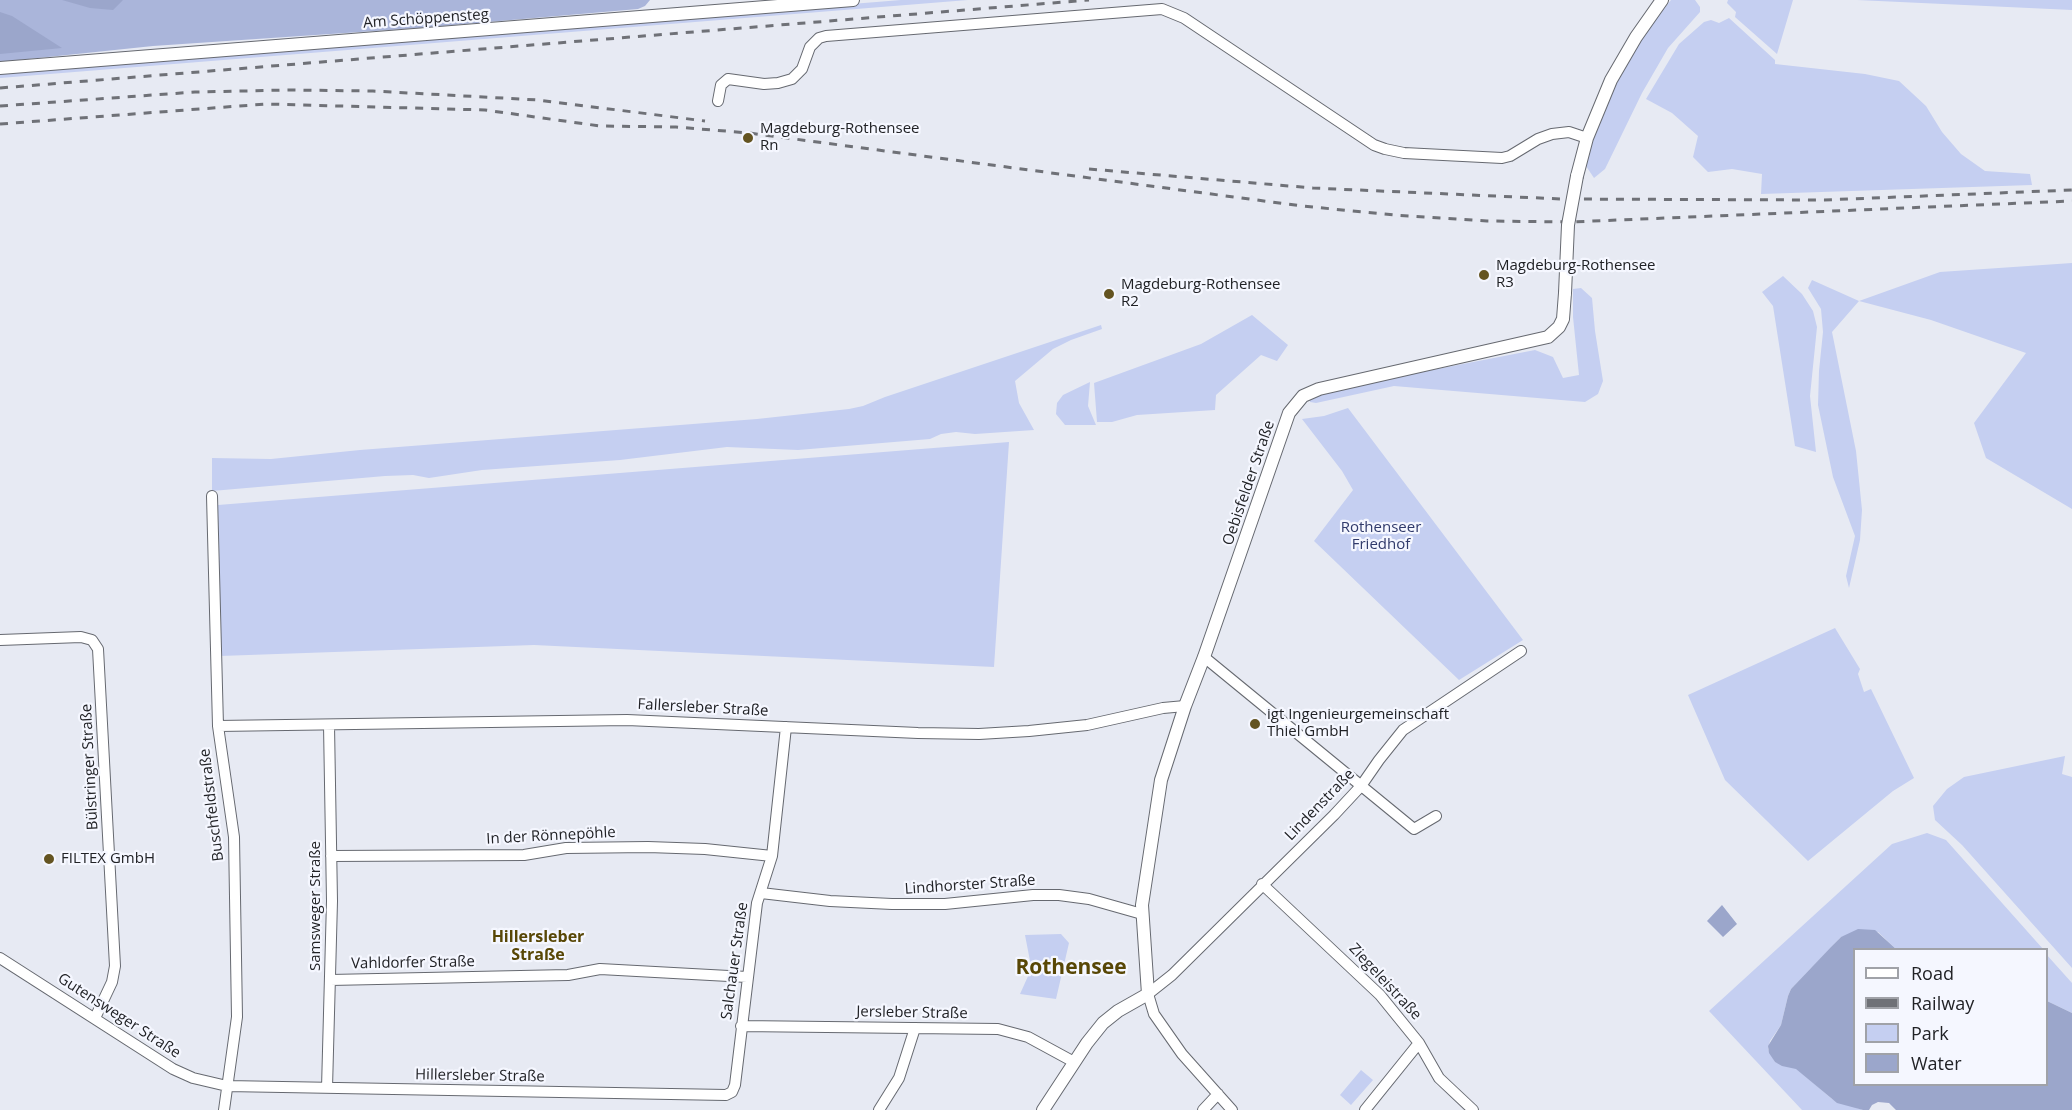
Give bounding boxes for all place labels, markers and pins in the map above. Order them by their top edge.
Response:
place label: Magdeburg-Rothensee Rn [760,120,919,155]
marker: Magdeburg-Rothensee Rn [741,131,755,145]
place label: Magdeburg-Rothensee R3 [1496,257,1655,292]
marker: Magdeburg-Rothensee R3 [1477,268,1491,282]
place label: Magdeburg-Rothensee R2 [1121,276,1280,311]
marker: Magdeburg-Rothensee R2 [1102,287,1116,301]
place label: igt Ingenieurgemeinschaft Thiel GmbH [1267,706,1449,741]
marker: igt Ingenieurgemeinschaft Thiel GmbH [1248,717,1262,731]
place label: FILTEX GmbH [61,850,155,868]
marker: FILTEX GmbH [42,852,56,866]

